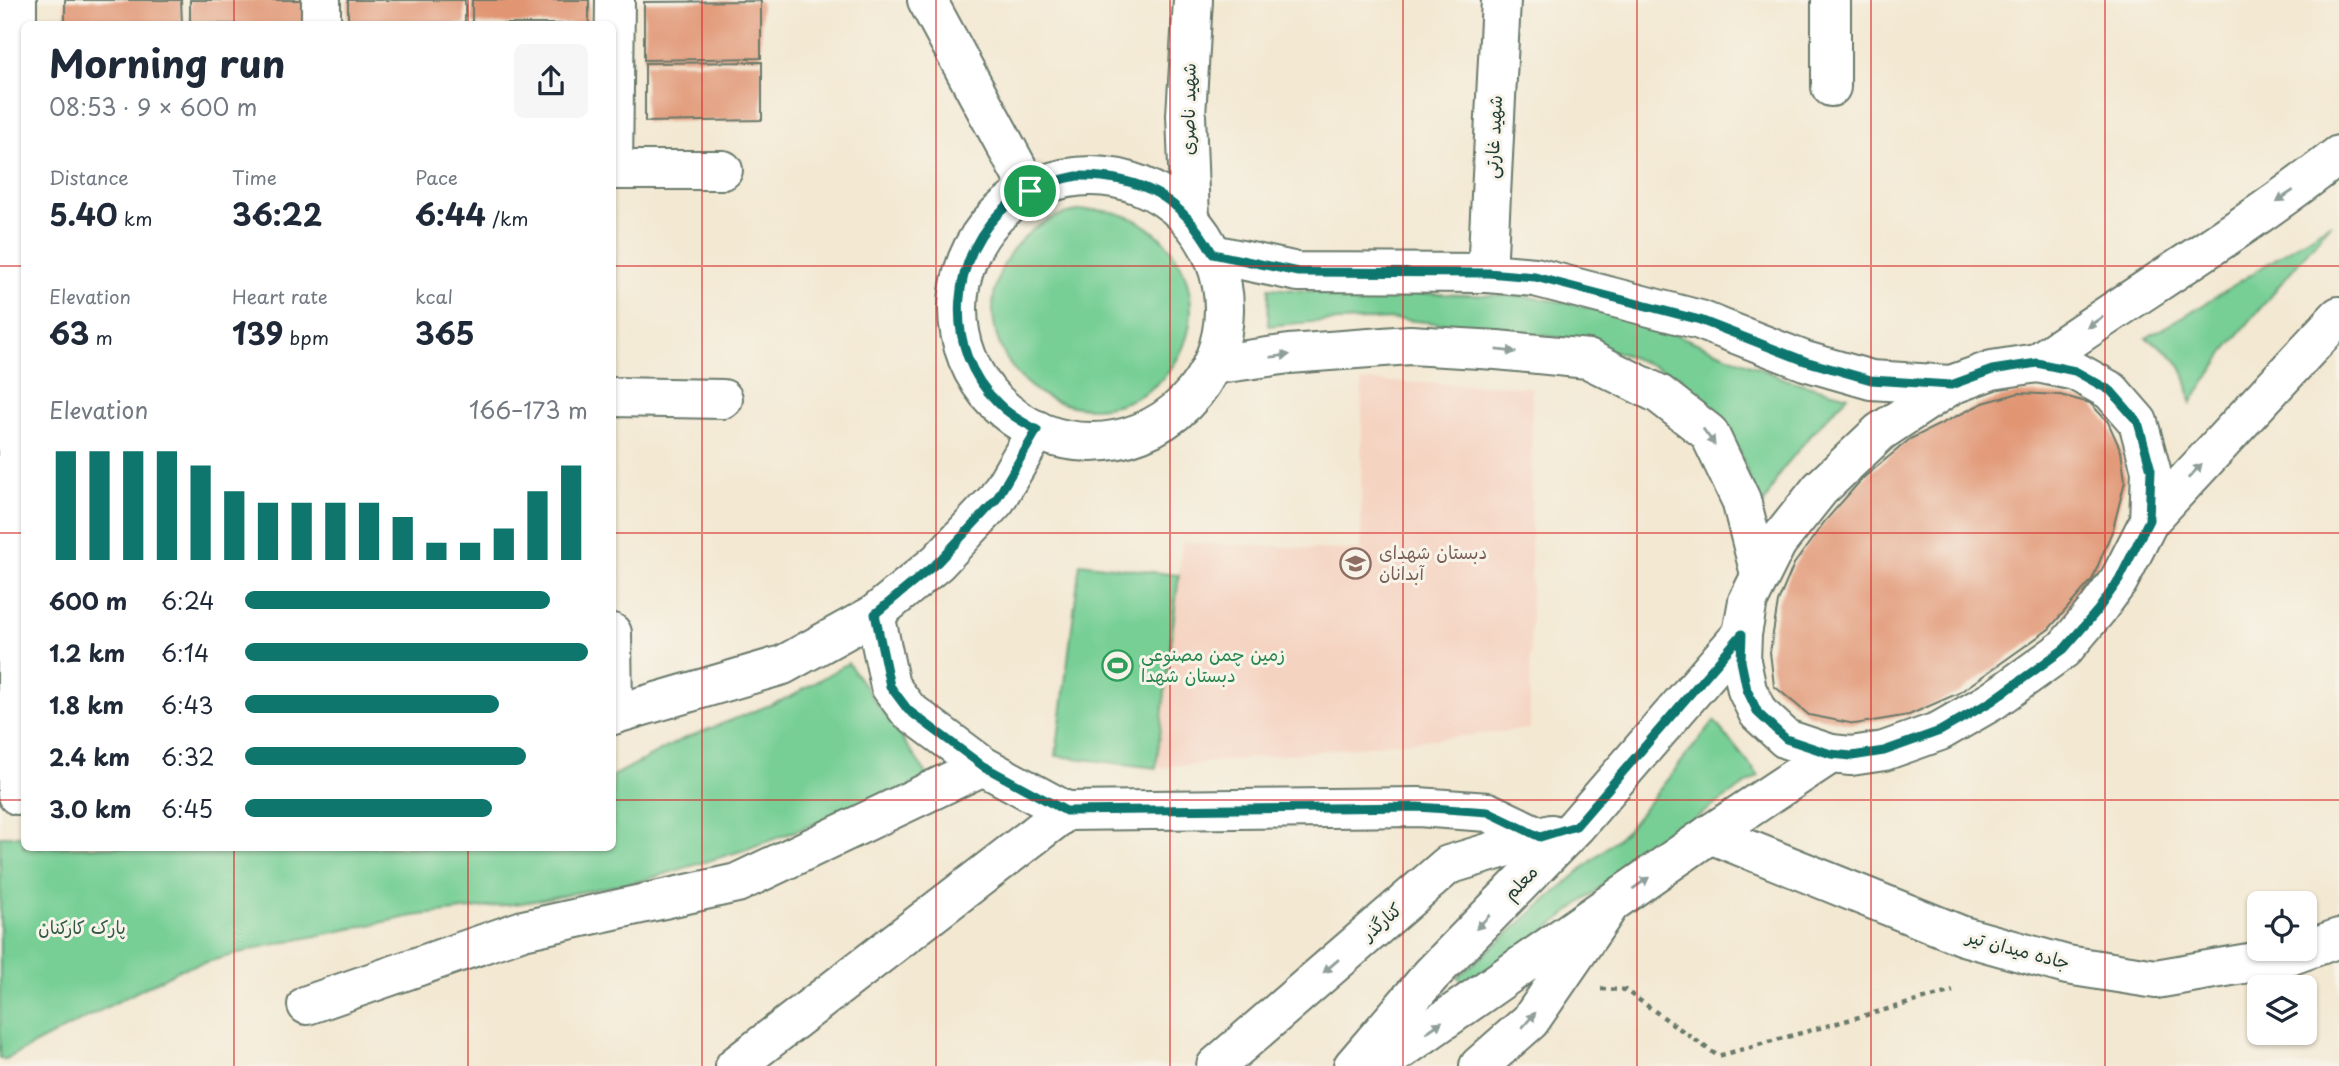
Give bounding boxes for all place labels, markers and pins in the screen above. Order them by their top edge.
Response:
pin [1000,161,1060,221]
place label: دبستان شهدای آبدانان [1379,538,1487,586]
school or university icon: دبستان شهدای آبدانان [1339,546,1373,580]
place label: زمین چمن مصنوعی دبستان شهدا [1141,640,1285,688]
sports icon: زمین چمن مصنوعی دبستان شهدا [1101,648,1135,682]

